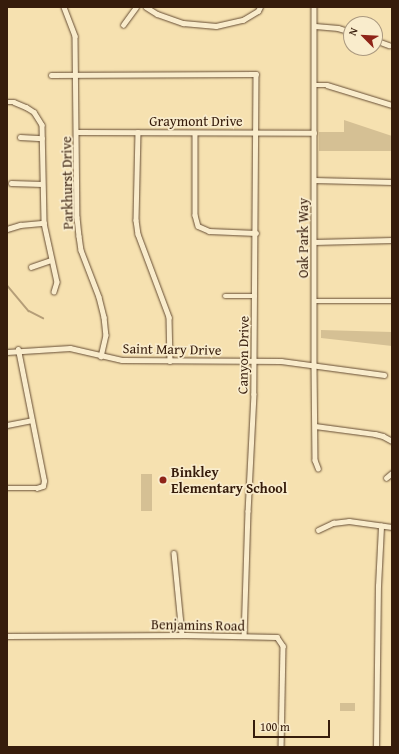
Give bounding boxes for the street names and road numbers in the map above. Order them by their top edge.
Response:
street label: Graymont Drive [149,113,243,129]
street label: Parkhurst Drive [58,136,76,230]
street label: Oak Park Way [295,198,311,278]
street label: Canyon Drive [234,316,252,394]
street label: Saint Mary Drive [123,340,221,358]
street label: Benjamins Road [151,616,245,634]

